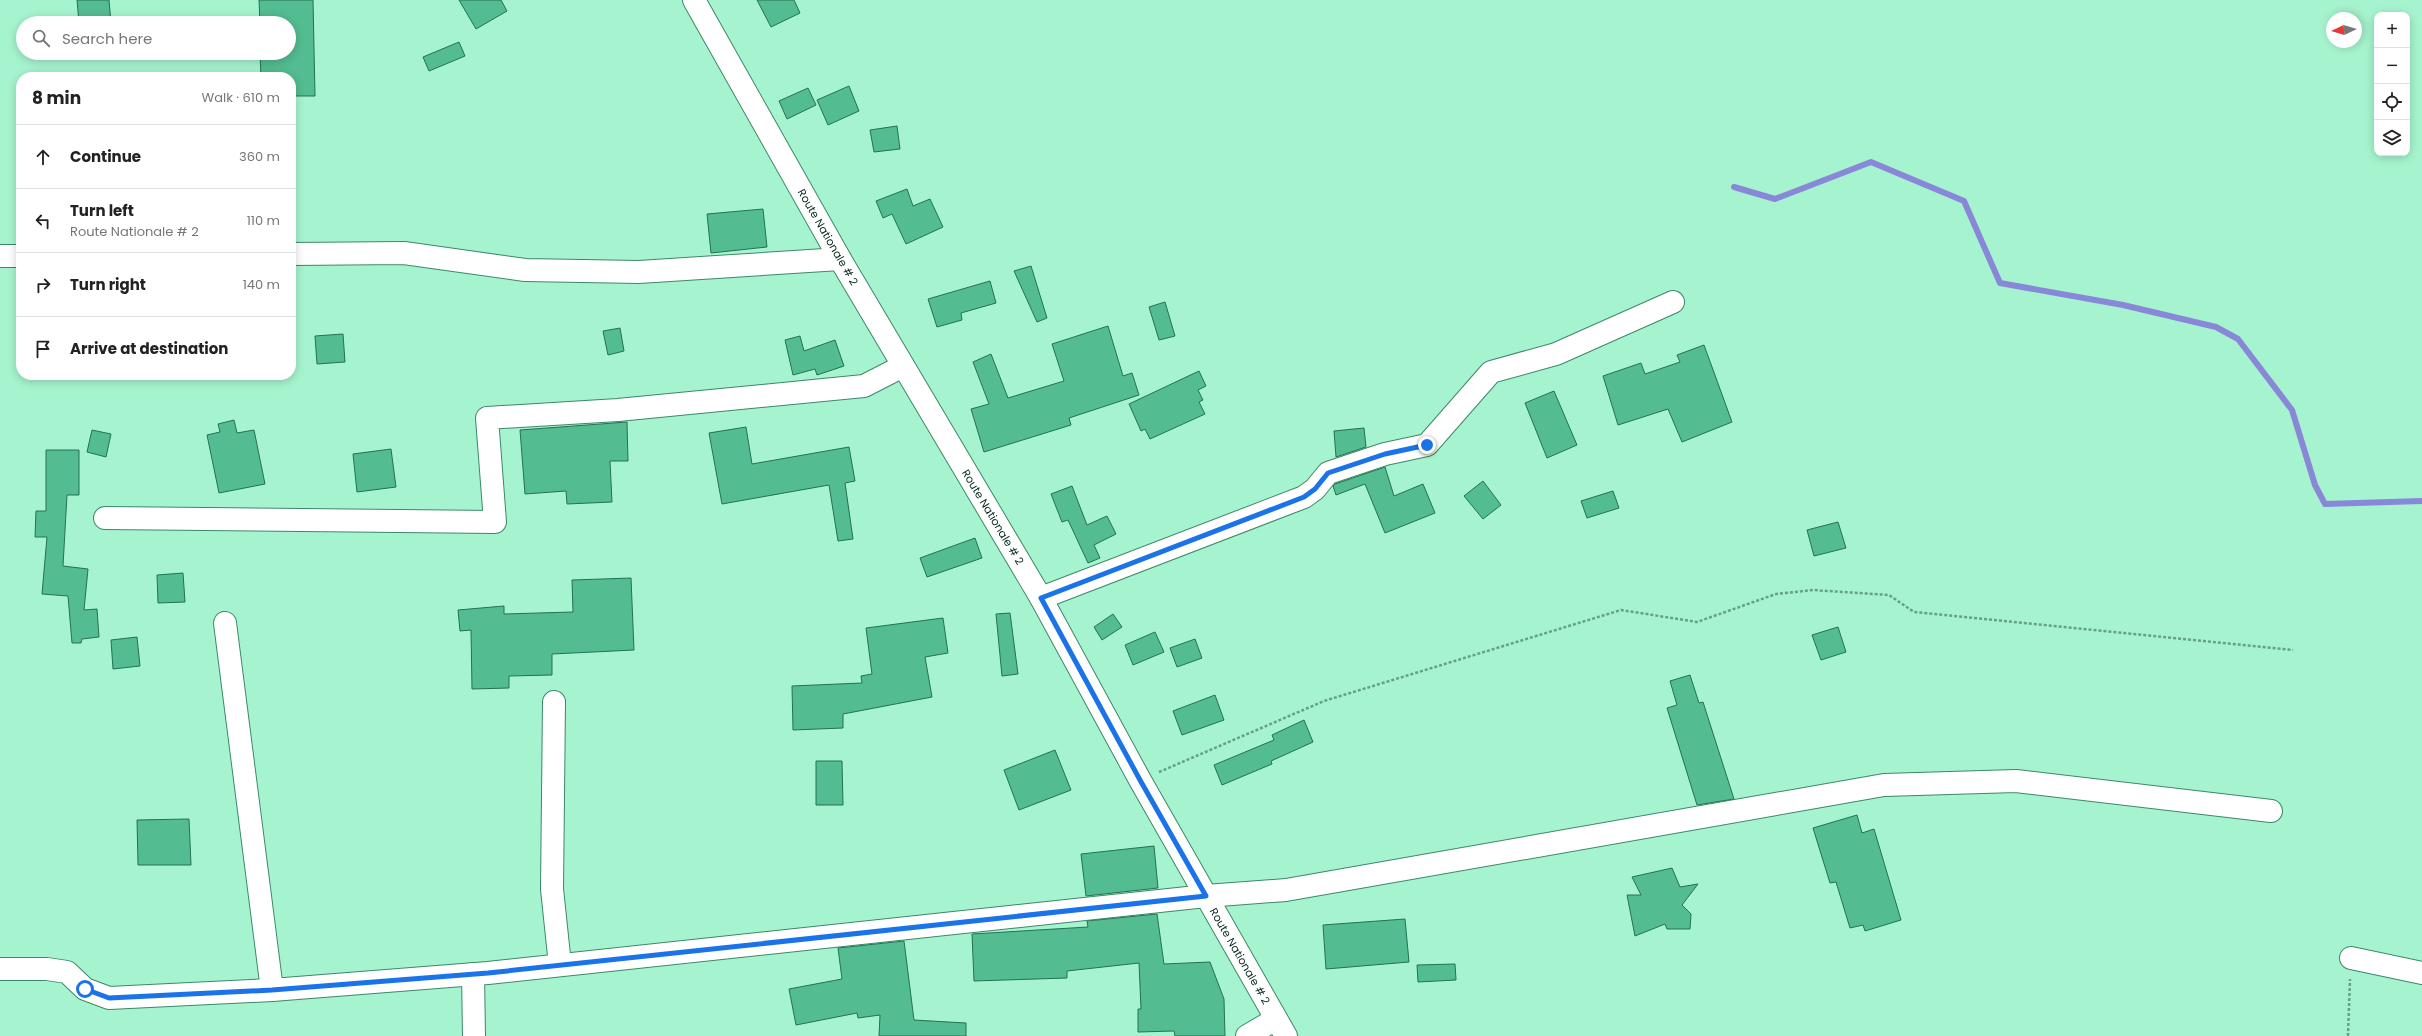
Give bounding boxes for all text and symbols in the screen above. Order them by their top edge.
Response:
north arrow [2326,12,2362,48]
map controls [2374,12,2410,156]
button: + [2374,12,2410,48]
search box [16,16,296,60]
icon: search [30,27,52,49]
text: Search here [62,28,152,49]
button: − [2374,48,2410,84]
button: locate [2374,84,2410,120]
text: 8 min [32,86,81,110]
text: Walk · 610 m [201,88,280,107]
button: layers [2374,120,2410,156]
icon: ahead [32,146,54,168]
text: Continue [70,146,141,167]
text: 360 m [239,147,280,166]
street label: Route Nationale # 2 [794,186,862,288]
text: Turn left [70,200,134,221]
icon: left [32,210,54,232]
text: 110 m [247,211,280,230]
text: Route Nationale # 2 [70,222,199,241]
icon: right [32,274,54,296]
text: Turn right [70,274,146,295]
text: 140 m [243,275,280,294]
icon: arrive [32,338,54,360]
text: Arrive at destination [70,338,228,359]
route end [1418,436,1436,454]
street label: Route Nationale # 2 [958,466,1028,568]
street label: Route Nationale # 2 [1206,905,1274,1007]
route start [76,980,94,998]

